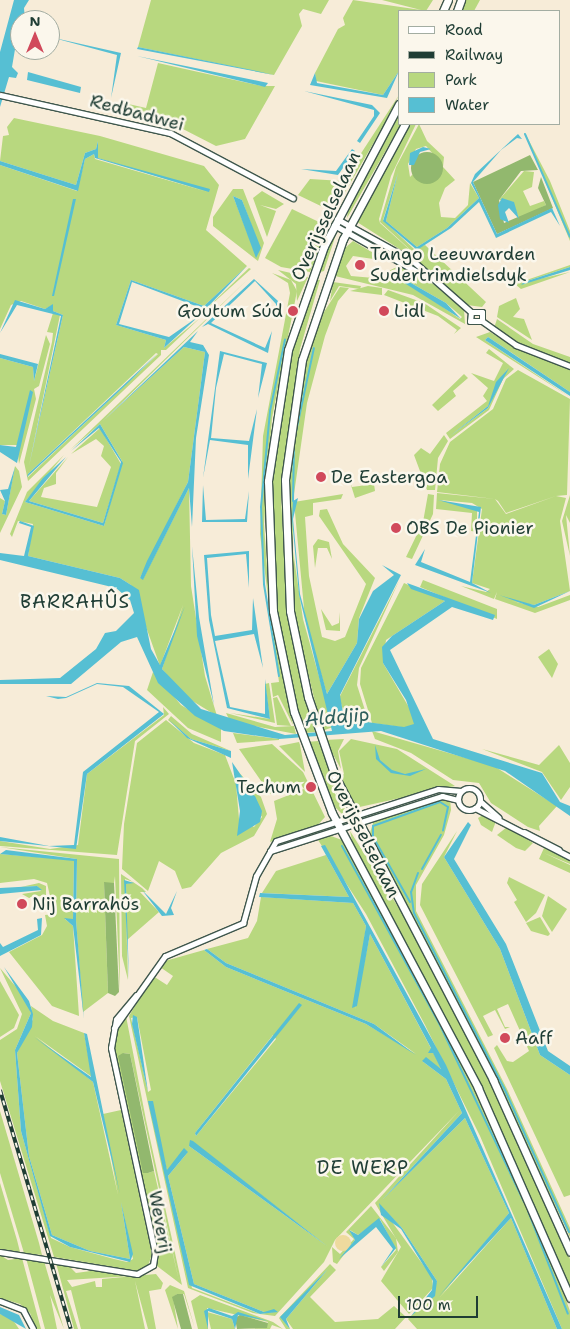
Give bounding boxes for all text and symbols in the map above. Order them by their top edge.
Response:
north arrow [10,10,60,60]
legend [398,10,560,125]
text: N [29,12,41,30]
text: Road [445,20,483,40]
text: Railway [445,45,503,65]
text: Park [445,70,477,90]
street label: Redbadwei [88,90,186,136]
text: Water [445,95,489,115]
street label: Overijsselselaan [287,148,365,284]
place label: Tango Leeuwarden Sudertrimdielsdyk [370,244,535,286]
marker: Tango Leeuwarden Sudertrimdielsdyk [354,259,366,271]
place label: Goutum Súd [177,300,283,322]
place label: Lidl [394,300,425,322]
marker: Goutum Súd [287,305,299,317]
marker: Lidl [378,305,390,317]
place label: De Eastergoa [331,466,447,488]
marker: De Eastergoa [315,471,327,483]
place label: OBS De Pionier [406,517,534,539]
marker: OBS De Pionier [390,522,402,534]
district label: BARRAHÛS [19,591,131,613]
water label: Alddjip [304,703,370,731]
street label: Overijsselselaan [322,767,404,901]
place label: Techum [237,776,301,798]
marker: Techum [305,781,317,793]
place label: Nij Barrahûs [32,893,139,915]
marker: Nij Barrahûs [16,898,28,910]
place label: Aaff [515,1027,553,1049]
marker: Aaff [499,1032,511,1044]
district label: DE WERP [316,1157,410,1179]
street label: Weverij [144,1189,176,1255]
scale bar [400,1286,480,1318]
text: 100 m [406,1295,451,1315]

